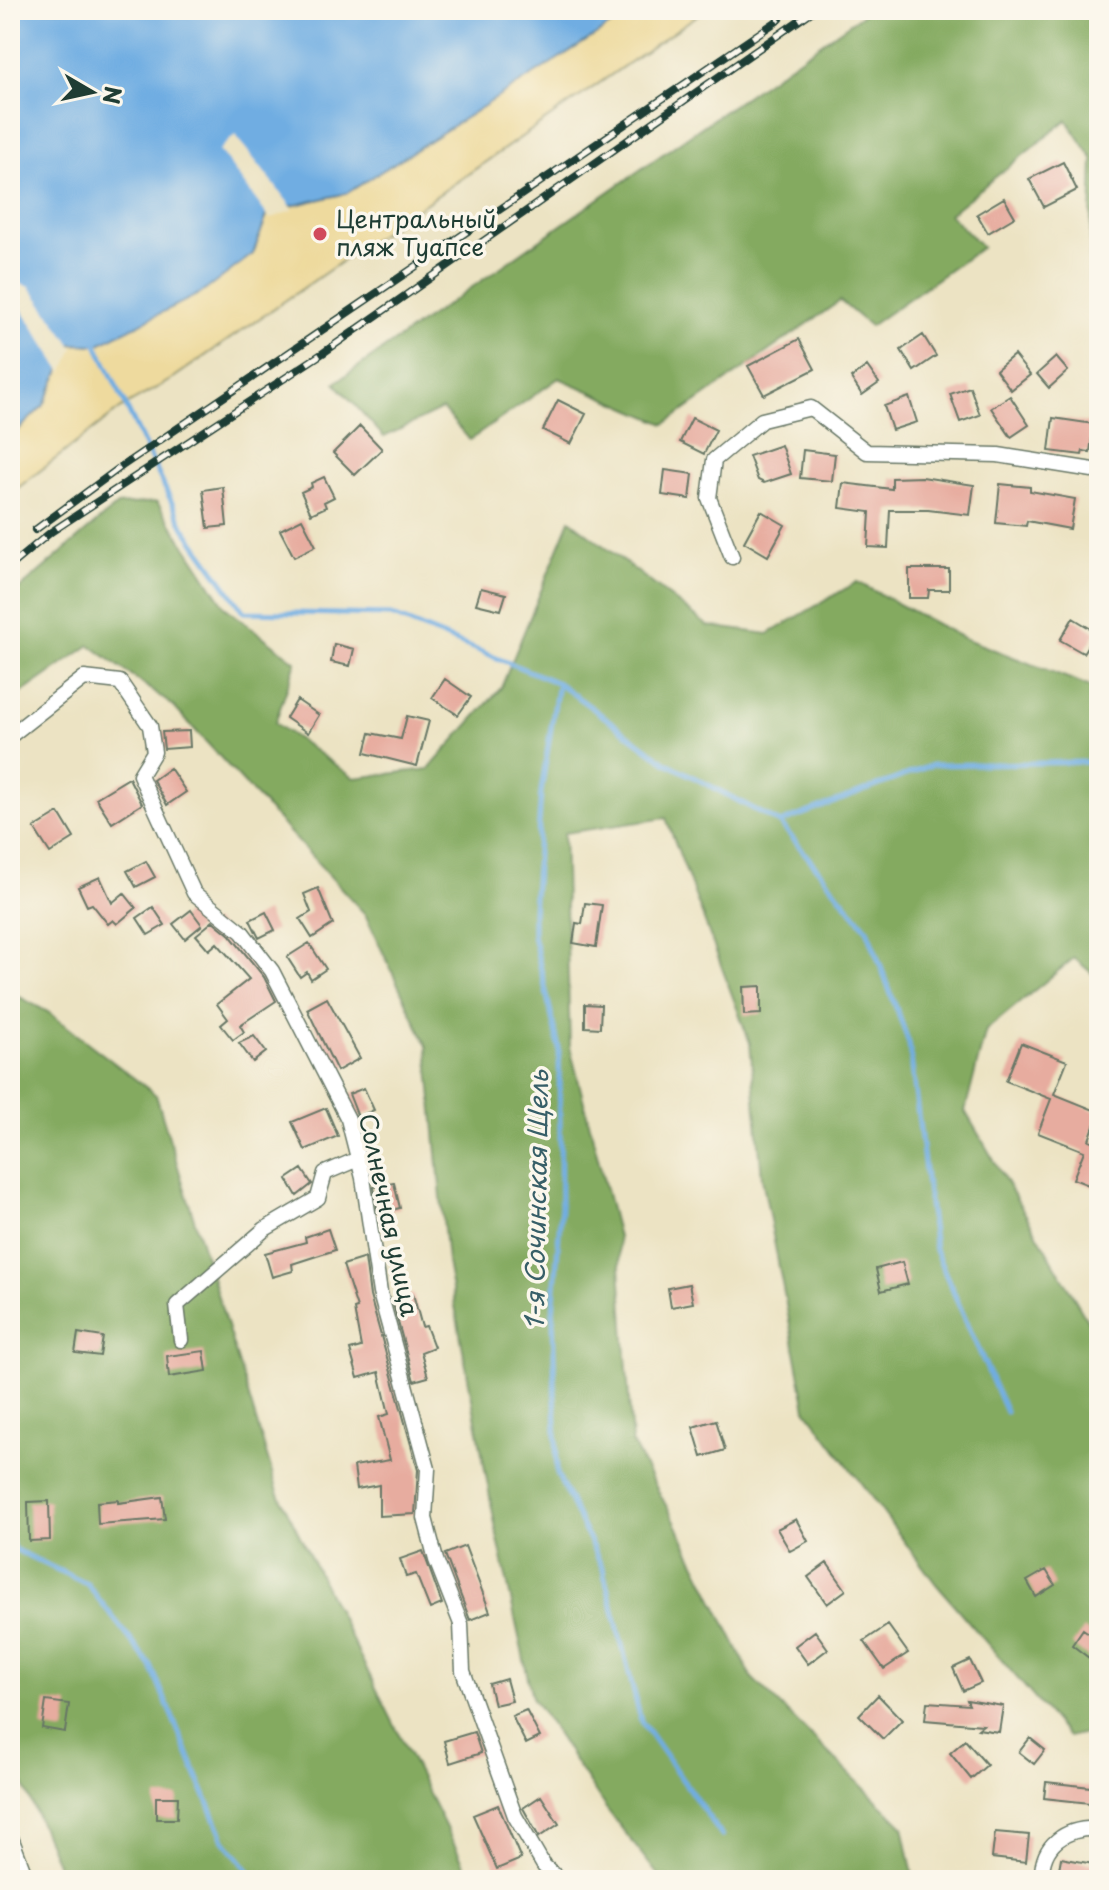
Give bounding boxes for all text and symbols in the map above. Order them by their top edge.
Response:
north arrow [52,52,132,132]
text: N [96,84,131,107]
place label: Центральный пляж Туапсе [336,200,496,264]
marker: Центральный пляж Туапсе [311,225,329,243]
water label: 1-я Сочинская Щель [514,1068,557,1330]
street label: Солнечная улица [351,1110,429,1319]

